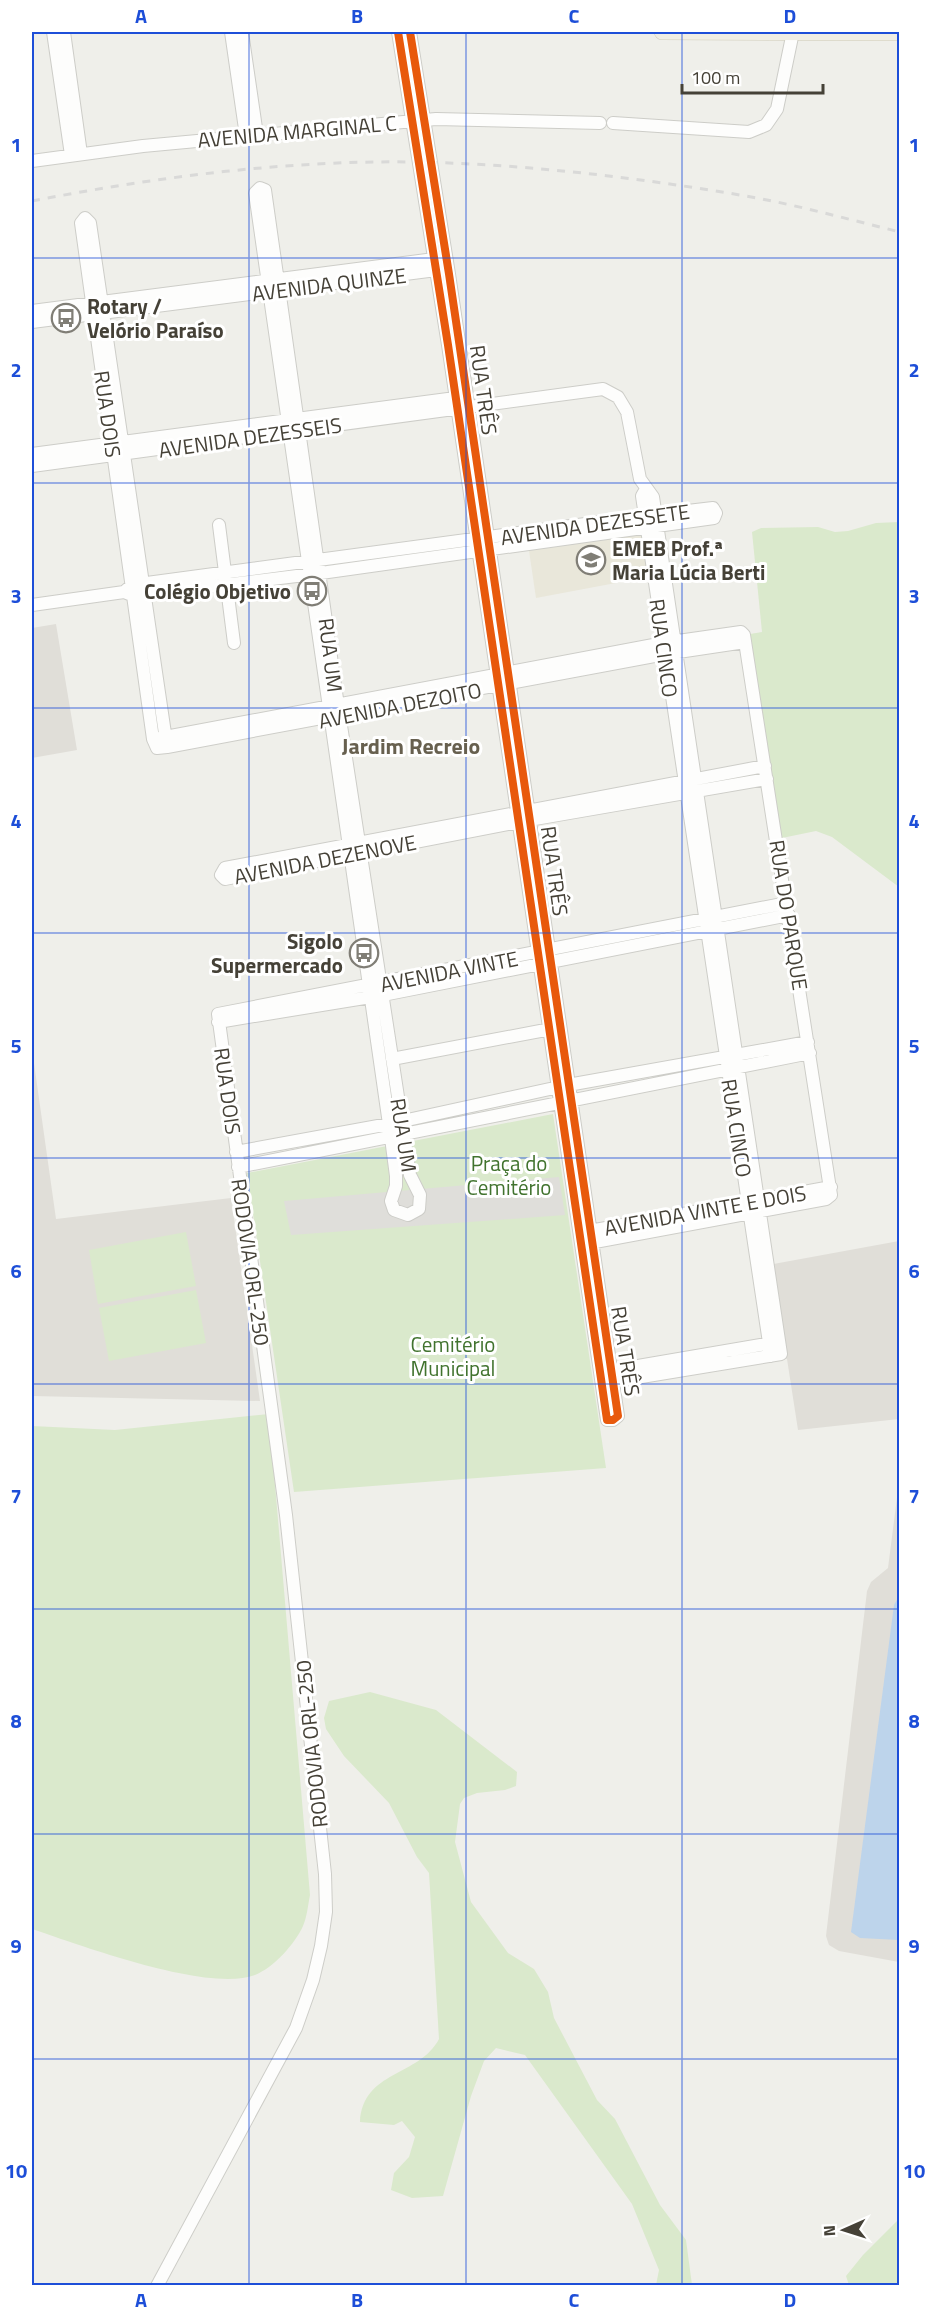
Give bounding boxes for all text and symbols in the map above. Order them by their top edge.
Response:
text: A [135,0,147,31]
text: B [351,0,363,31]
text: C [569,0,580,31]
text: D [784,0,796,31]
scale bar [682,57,823,95]
text: 100 m [691,64,740,91]
street label: AVENIDA MARGINAL C [196,106,398,156]
text: 1 [10,129,22,160]
text: 1 [908,129,920,160]
street label: AVENIDA QUINZE [250,259,408,309]
place label: Rotary / Velório Paraíso [87,290,224,346]
bus stop icon: Rotary / Velório Paraíso [50,302,82,334]
street label: RUA TRÊS [462,343,506,437]
text: 2 [10,354,22,385]
text: 2 [908,354,920,385]
street label: RUA DOIS [86,368,130,460]
street label: AVENIDA DEZESSEIS [156,408,344,466]
street label: AVENIDA DEZESSETE [498,495,692,553]
place label: EMEB Prof.ª Maria Lúcia Berti [612,532,765,588]
school or university icon: EMEB Prof.ª Maria Lúcia Berti [575,544,607,576]
place label: Colégio Objetivo [144,575,291,607]
bus stop icon: Colégio Objetivo [296,575,328,607]
text: 3 [10,580,22,611]
text: 3 [908,580,920,611]
street label: RUA CINCO [641,597,687,699]
street label: RUA UM [311,616,351,694]
street label: AVENIDA DEZOITO [316,674,484,736]
district label: Jardim Recreio [342,729,480,763]
text: 4 [10,805,22,836]
text: 4 [908,805,920,836]
street label: RUA TRÊS [533,824,577,918]
street label: AVENIDA DEZENOVE [231,826,419,892]
street label: RUA DO PARQUE [761,838,817,992]
place label: Sigolo Supermercado [211,925,343,981]
bus stop icon: Sigolo Supermercado [348,937,380,969]
street label: AVENIDA VINTE [377,942,521,1000]
text: 5 [10,1030,22,1061]
text: 5 [908,1030,920,1061]
street label: RUA DOIS [206,1045,250,1137]
street label: RUA CINCO [713,1076,761,1180]
street label: RUA UM [382,1096,426,1174]
park label: Praça do Cemitério [467,1147,551,1203]
street label: RODOVIA ORL-250 [223,1176,279,1348]
street label: AVENIDA VINTE E DOIS [601,1176,809,1244]
text: 6 [10,1255,22,1286]
text: 6 [908,1255,920,1286]
street label: RUA TRÊS [603,1304,649,1398]
park label: Cemitério Municipal [411,1328,495,1384]
text: 7 [10,1480,22,1511]
text: 7 [908,1480,920,1511]
street label: RODOVIA ORL-250 [286,1659,336,1829]
text: 8 [10,1705,22,1736]
text: 8 [908,1705,920,1736]
text: 9 [10,1930,22,1961]
text: 9 [908,1930,920,1961]
text: 10 [5,2155,27,2186]
text: 10 [903,2155,925,2186]
north arrow [814,2200,874,2260]
text: N [817,2225,841,2237]
text: A [135,2284,147,2315]
text: B [351,2284,363,2315]
text: C [569,2284,580,2315]
text: D [784,2284,796,2315]

